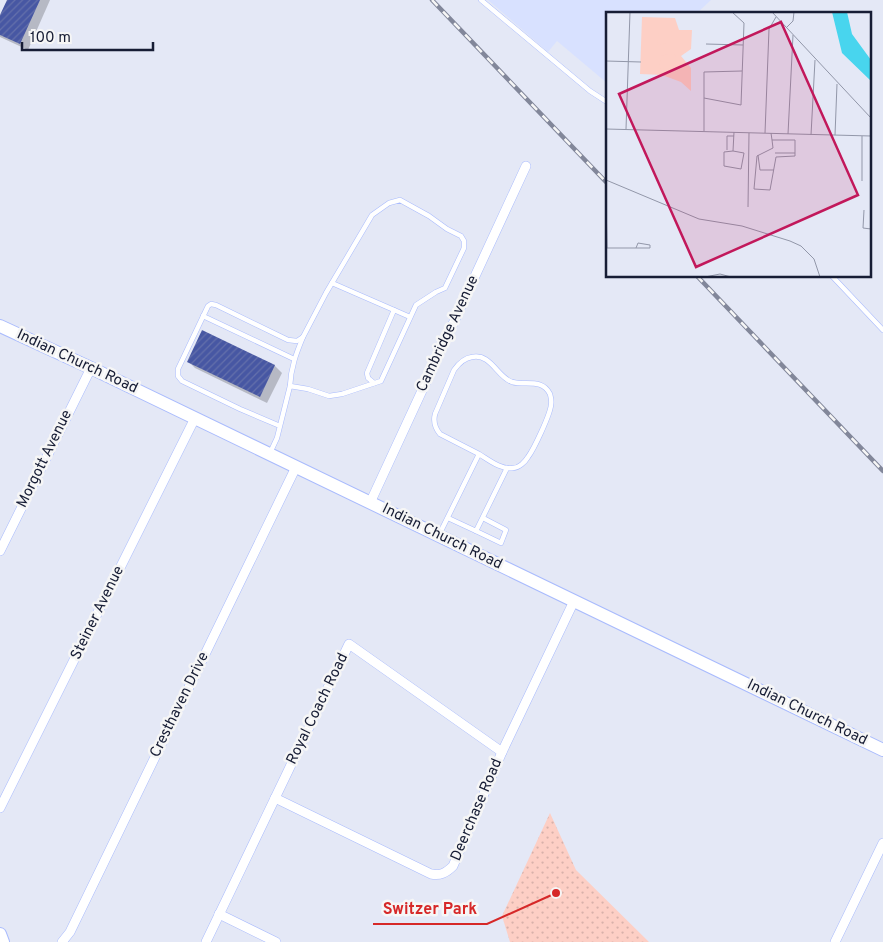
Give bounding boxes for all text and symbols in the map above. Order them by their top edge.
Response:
inset map [606,12,870,278]
scale bar [22,20,154,52]
text: 100 m [30,29,71,48]
street label: Cambridge Avenue [413,273,483,395]
street label: Indian Church Road [13,326,141,398]
street label: Morgott Avenue [13,407,77,511]
street label: Indian Church Road [379,500,505,574]
street label: Steiner Avenue [67,563,129,663]
street label: Cresthaven Drive [146,649,214,761]
street label: Royal Coach Road [283,650,353,768]
street label: Indian Church Road [744,676,870,750]
street label: Deerchase Road [447,756,507,864]
callout: Switzer Park [373,893,487,924]
text: Switzer Park [383,900,477,920]

